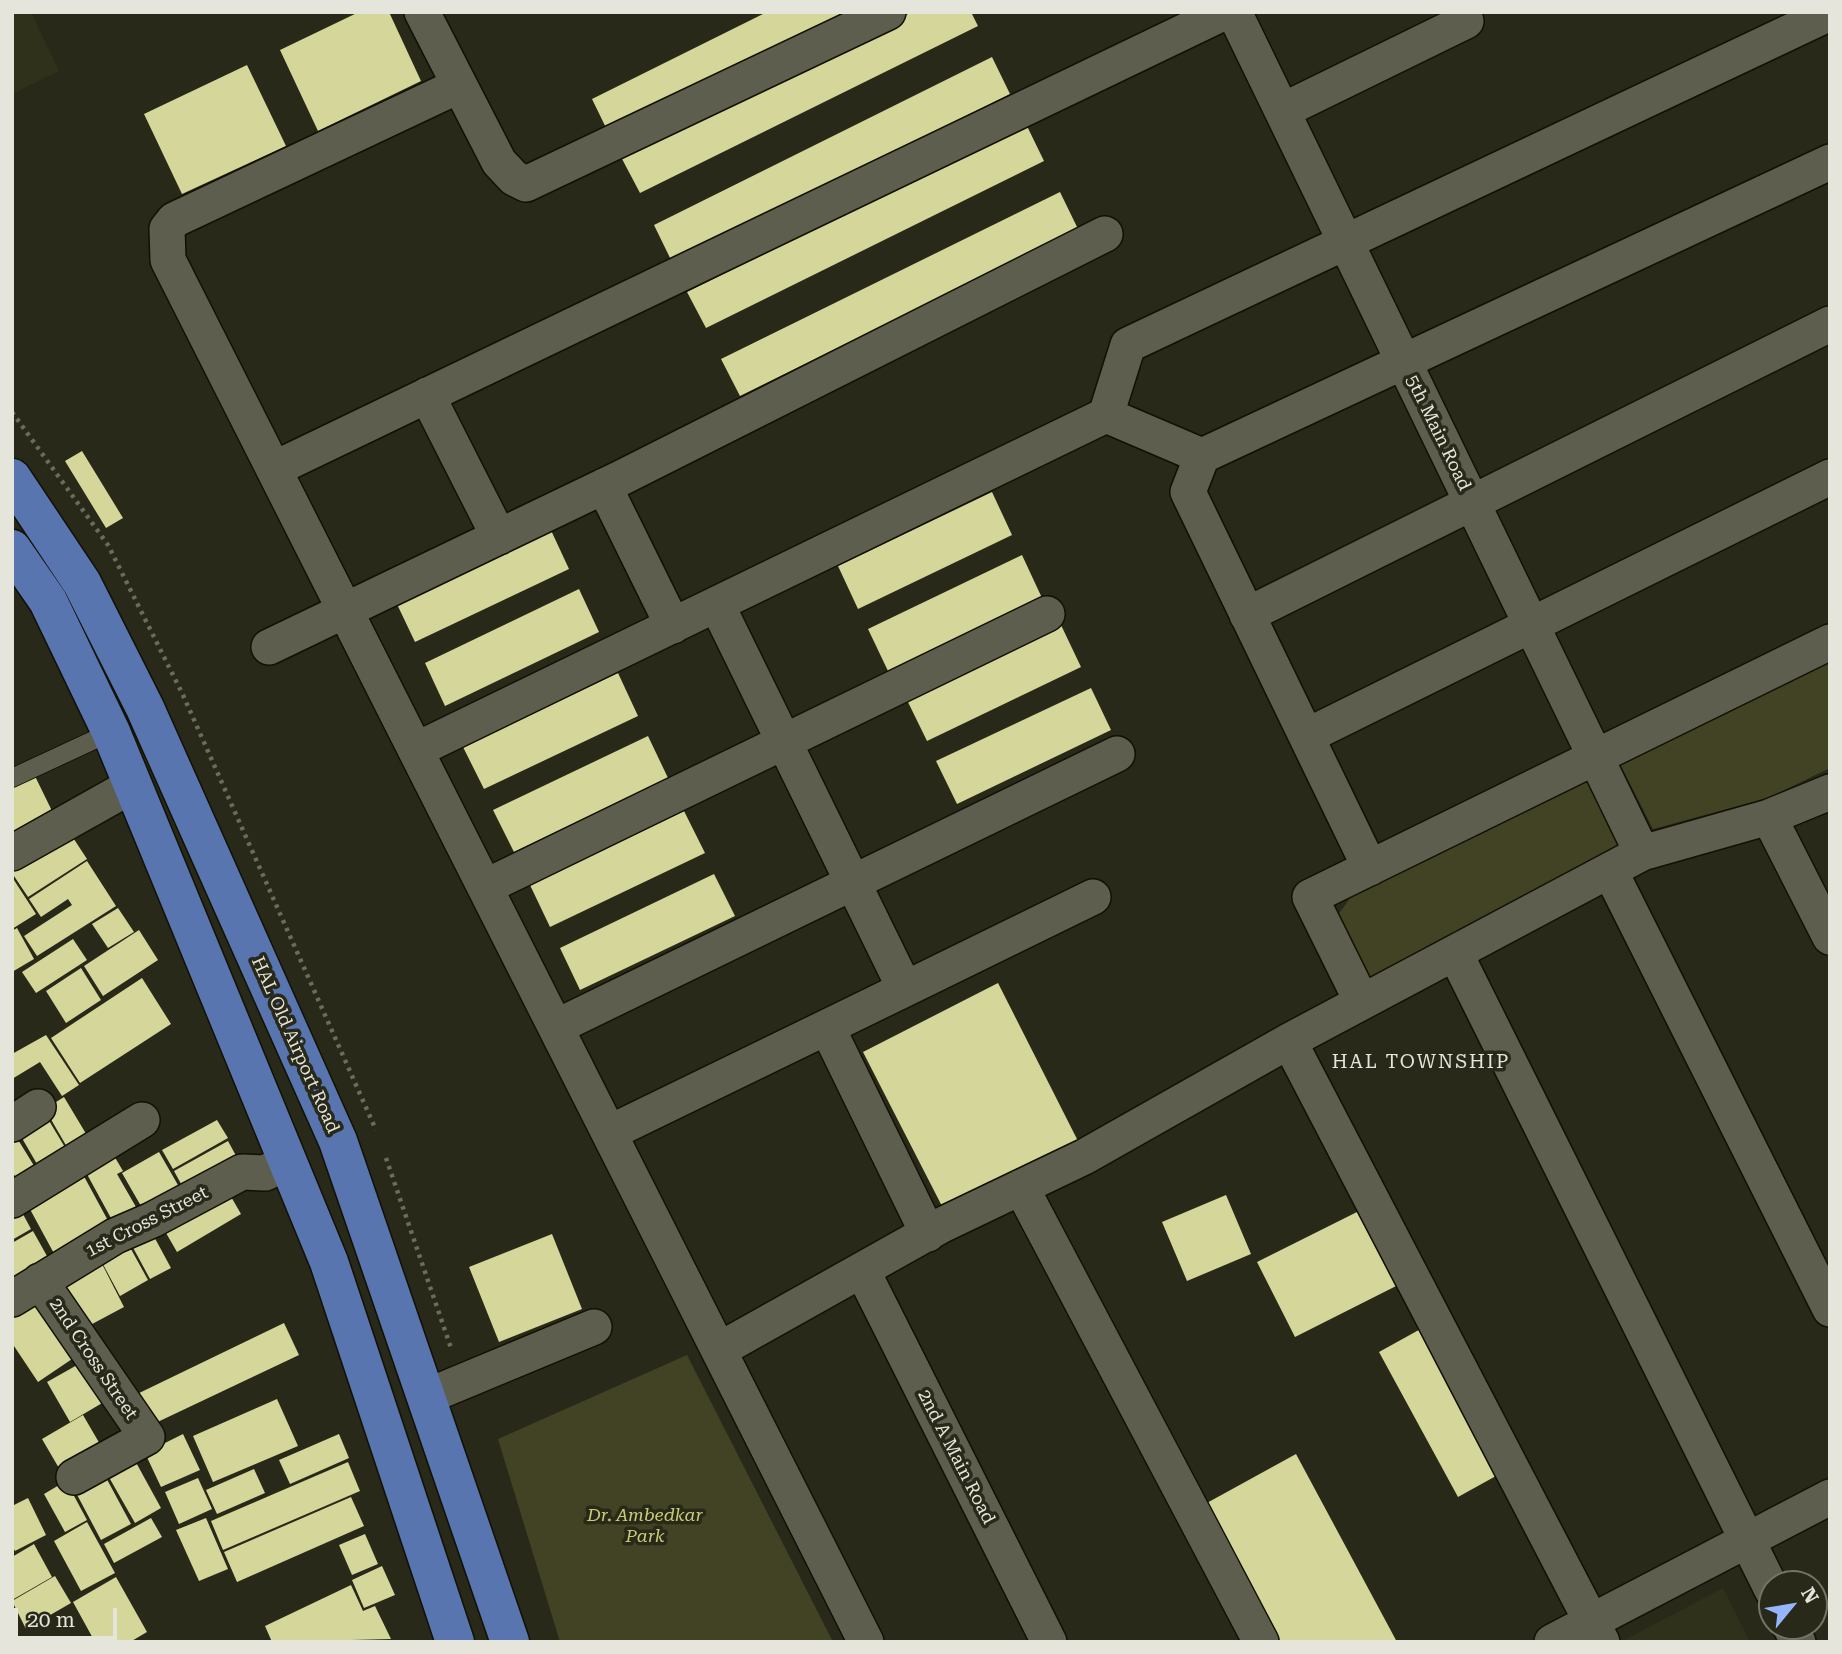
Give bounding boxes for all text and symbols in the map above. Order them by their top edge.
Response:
street label: 5th Main Road [1401,372,1475,494]
street label: HAL Old Airport Road [246,953,344,1137]
district label: HAL TOWNSHIP [1333,1051,1509,1073]
street label: 1st Cross Street [82,1182,212,1262]
street label: 2nd Cross Street [44,1294,142,1424]
street label: 2nd A Main Road [913,1386,999,1528]
park label: Dr. Ambedkar Park [587,1505,703,1548]
north arrow [1758,1570,1828,1640]
text: N [1796,1583,1824,1607]
scale bar [18,1594,121,1638]
text: 20 m [27,1608,75,1632]

